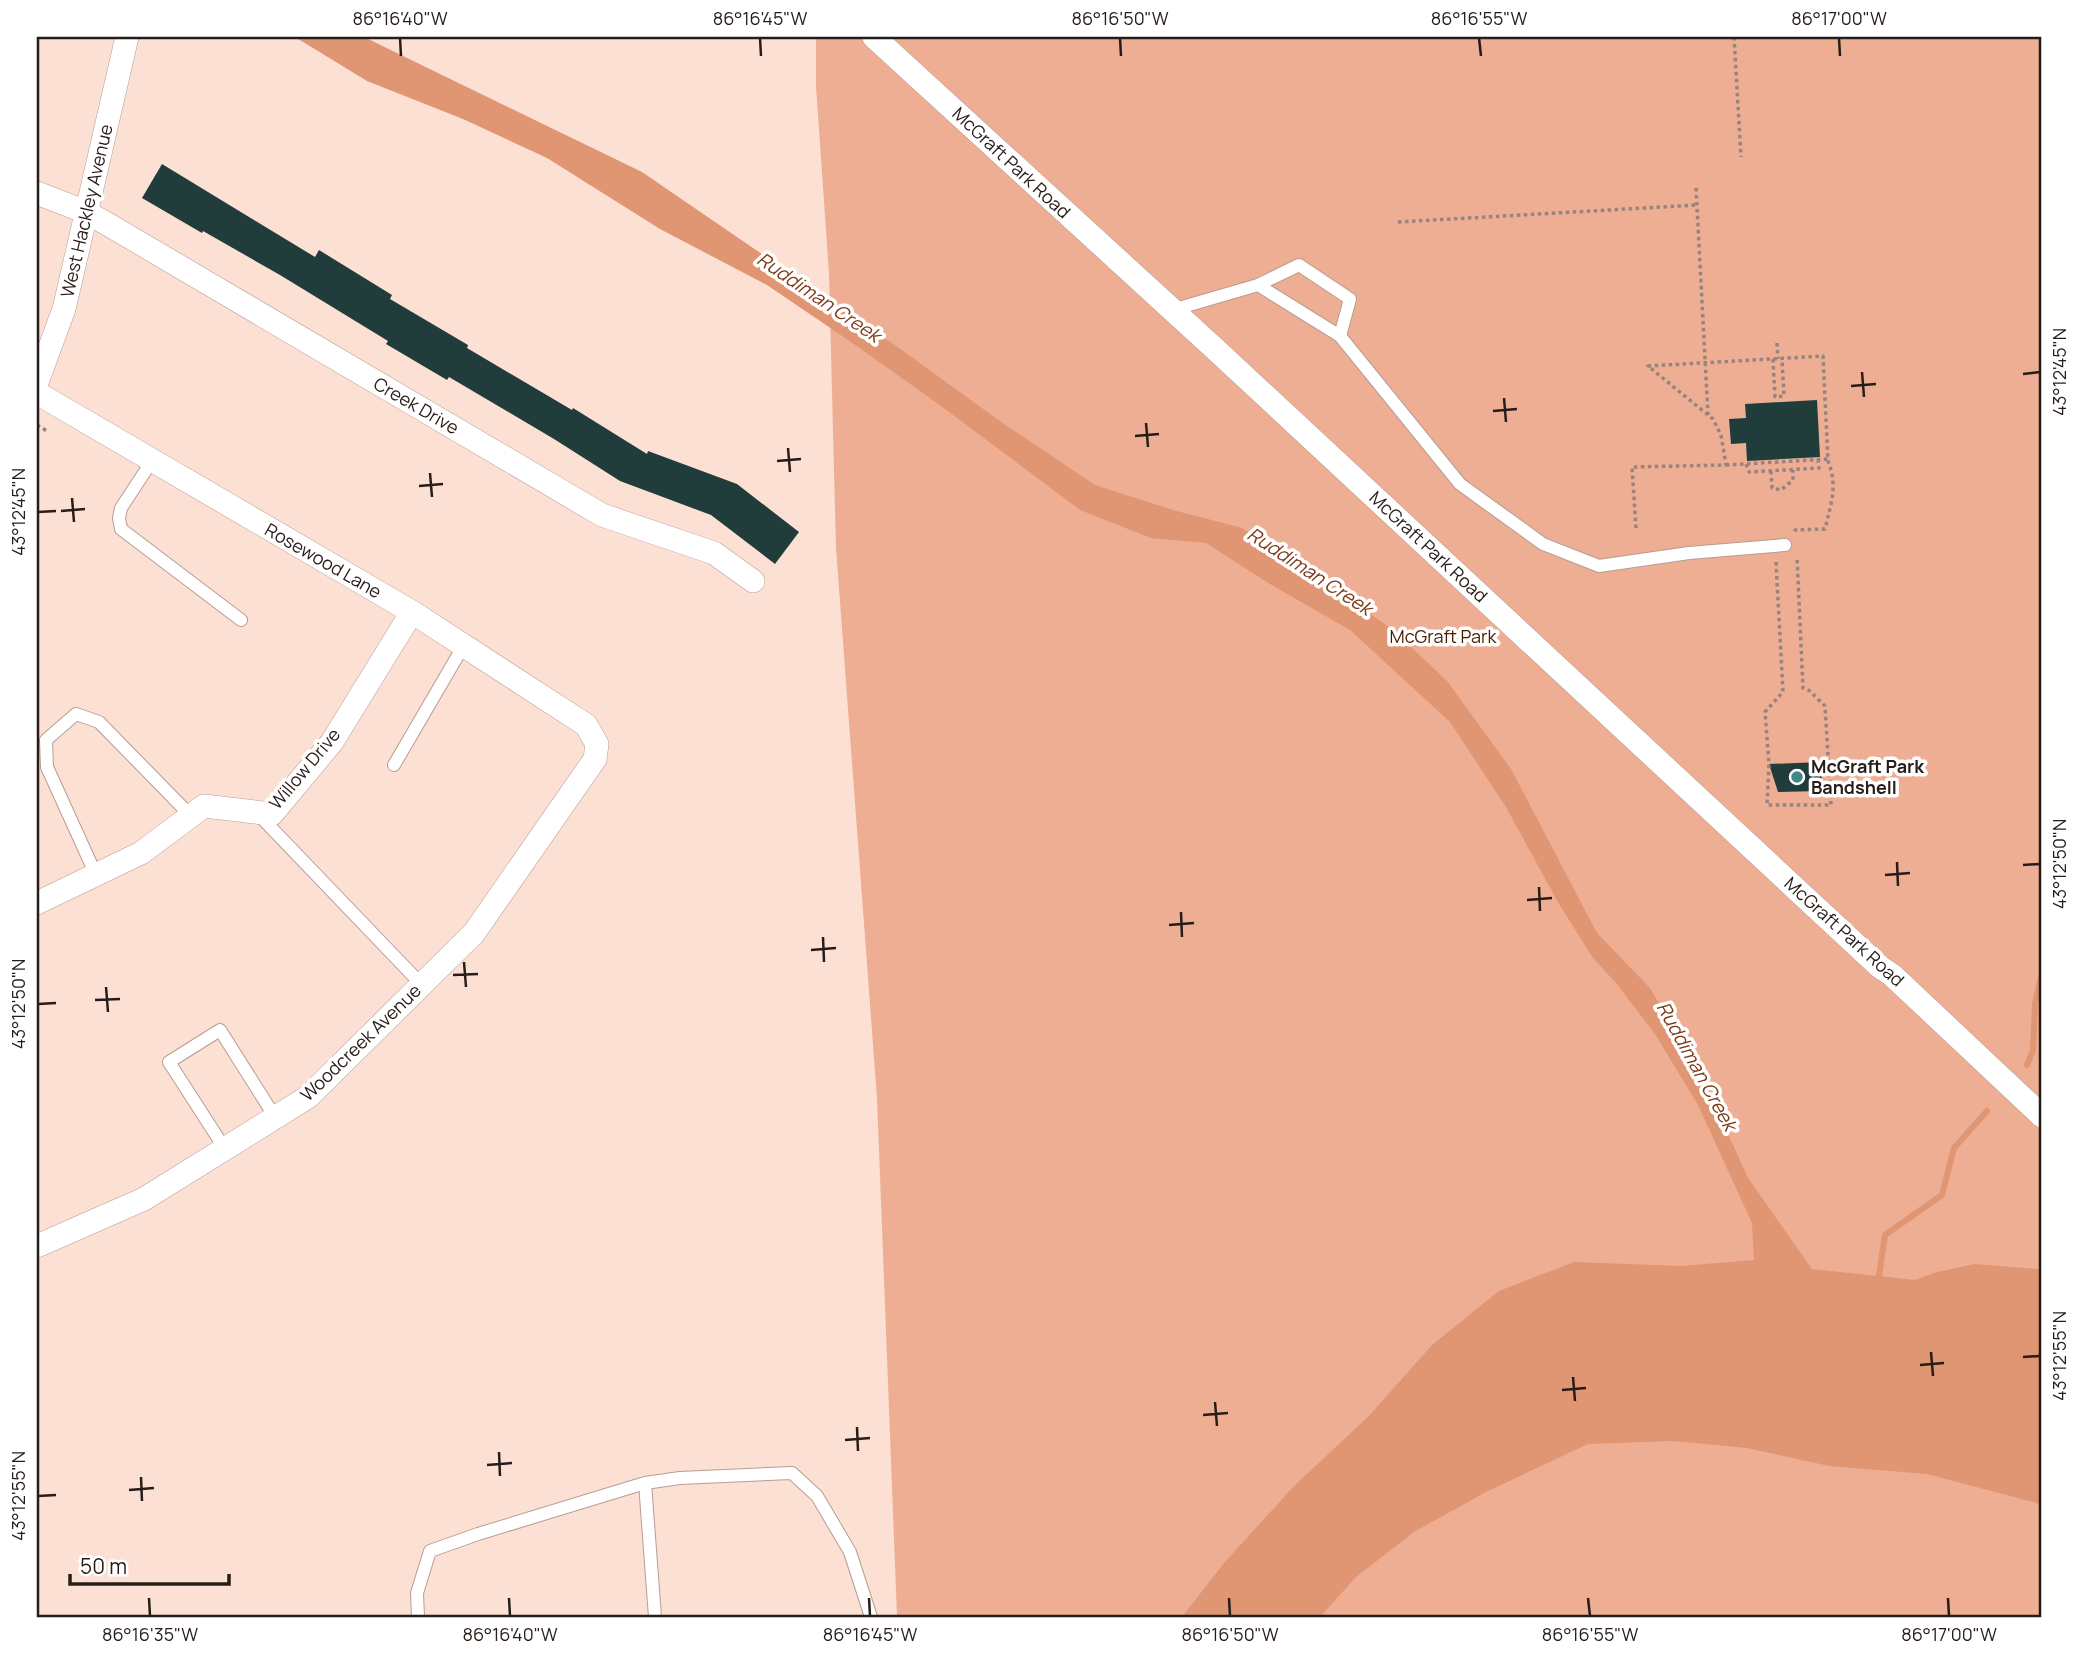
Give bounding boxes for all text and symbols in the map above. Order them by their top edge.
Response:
text: 86°16'40"W [352,6,448,30]
text: 86°16'45"W [713,6,807,30]
text: 86°16'50"W [1071,6,1169,30]
text: 86°16'55"W [1431,6,1527,30]
text: 86°17'00"W [1791,6,1887,30]
street label: McGraft Park Road [947,101,1076,223]
street label: West Hackley Avenue [54,122,118,300]
water label: Ruddiman Creek [752,246,888,349]
text: 43°12'45"N [2047,328,2071,416]
street label: Creek Drive [369,371,464,439]
text: 43°12'45"N [6,468,30,556]
street label: McGraft Park Road [1364,485,1493,607]
street label: Rosewood Lane [261,517,386,603]
water label: Ruddiman Creek [1243,521,1380,622]
park label: McGraft Park [1390,624,1498,648]
street label: Willow Drive [263,723,345,814]
place label: McGraft Park Bandshell [1811,754,1925,799]
marker: McGraft Park Bandshell [1789,769,1805,785]
text: 43°12'50"N [2047,819,2071,909]
street label: McGraft Park Road [1780,871,1910,991]
text: 43°12'50"N [6,959,30,1049]
street label: Woodcreek Avenue [295,978,426,1106]
water label: Ruddiman Creek [1651,997,1744,1137]
text: 43°12'55"N [2047,1311,2071,1401]
text: 43°12'55"N [6,1451,30,1541]
scale bar [70,1542,229,1586]
text: 50 m [80,1552,127,1580]
text: 86°16'35"W [102,1622,198,1646]
text: 86°16'40"W [462,1622,558,1646]
text: 86°16'45"W [823,1622,917,1646]
text: 86°16'50"W [1181,1622,1279,1646]
text: 86°16'55"W [1542,1622,1638,1646]
text: 86°17'00"W [1901,1622,1997,1646]

